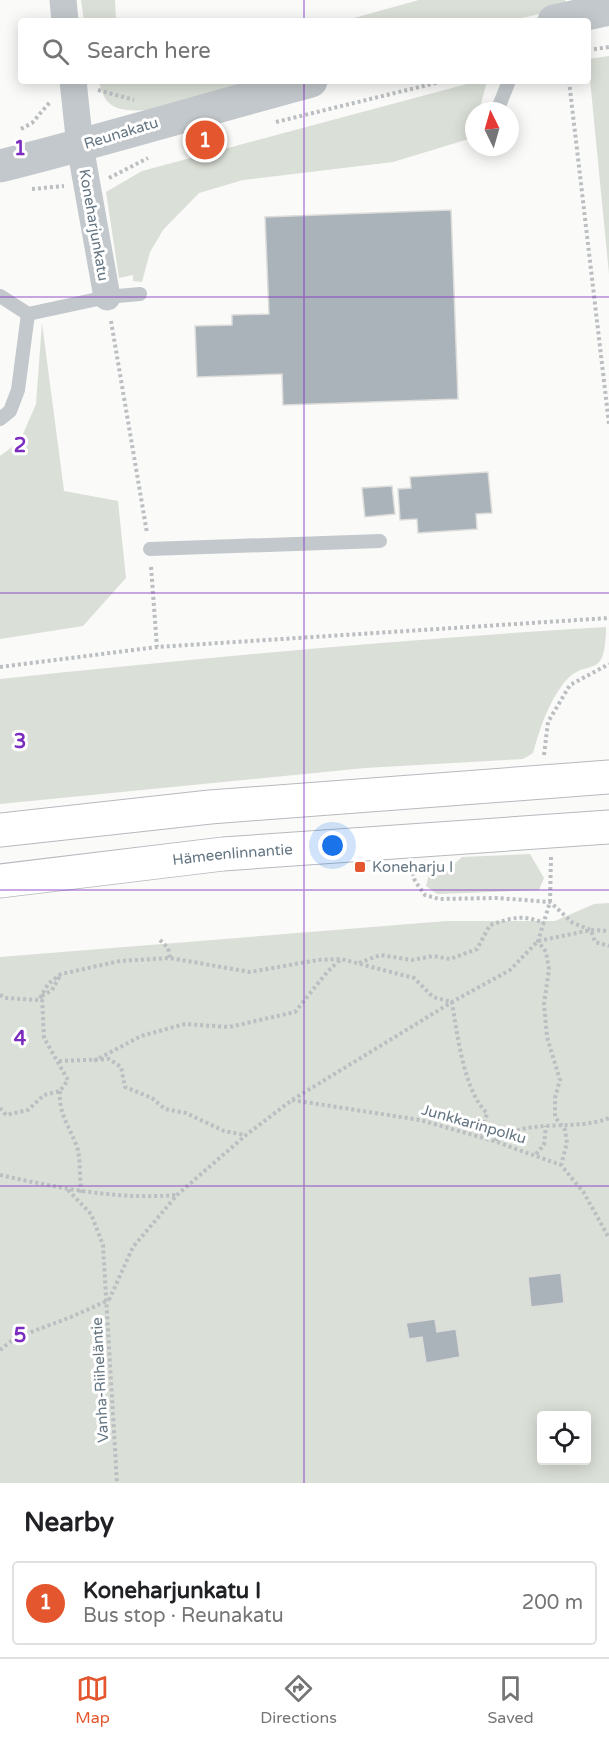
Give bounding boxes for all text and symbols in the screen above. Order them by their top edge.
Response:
search box [18,18,591,84]
icon: search [39,35,72,68]
text: Search here [87,38,211,64]
north arrow [465,102,519,156]
street label: Reunakatu [82,113,160,153]
pin: 1 [186,118,224,162]
text: 1 [14,137,26,161]
street label: Koneharjunkatu [75,168,113,282]
text: 2 [14,434,26,458]
text: 3 [14,730,26,754]
your location [318,831,347,860]
street label: Hämeenlinnantie [171,840,293,869]
place label: Koneharju I [372,858,453,876]
marker: Koneharju I [353,860,367,874]
text: 4 [14,1027,27,1051]
street label: Junkkarinpolku [420,1100,528,1148]
street label: Vanha-Riiheläntie [88,1317,112,1443]
text: 5 [14,1324,26,1348]
map controls [537,1411,591,1465]
button: locate [537,1411,591,1465]
text: Nearby [24,1507,114,1538]
text: Koneharjunkatu I [83,1578,261,1604]
text: 1 [39,1591,52,1615]
text: 200 m [522,1591,583,1615]
text: Bus stop · Reunakatu [83,1604,284,1628]
tab: Map [75,1672,110,1728]
tab: Directions [260,1672,337,1728]
tab: Saved [487,1672,534,1728]

